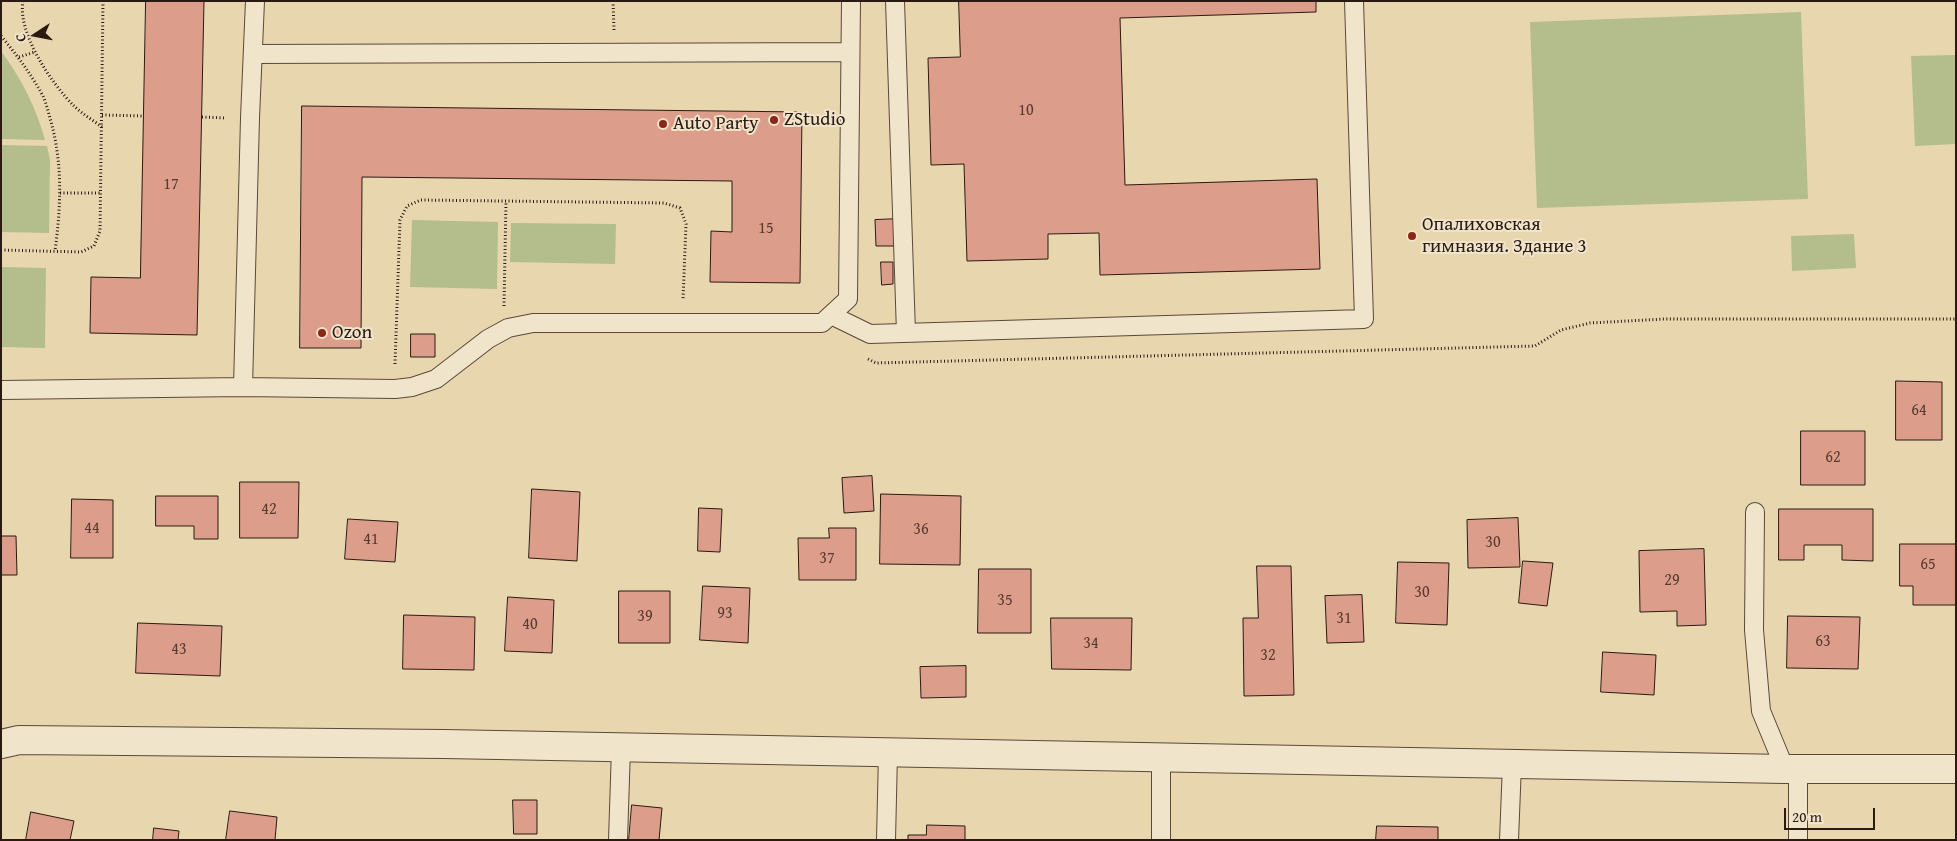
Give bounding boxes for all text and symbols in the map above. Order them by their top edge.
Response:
north arrow [10,10,60,60]
text: С [10,32,31,44]
house number: 10 [1018,101,1034,121]
place label: ZStudio [784,109,846,131]
place label: Auto Party [673,113,759,135]
marker: ZStudio [768,114,780,126]
marker: Auto Party [657,118,669,130]
house number: 17 [163,175,179,195]
place label: Опалиховская гимназия. Здание 3 [1422,214,1587,258]
house number: 15 [758,219,774,239]
marker: Опалиховская гимназия. Здание 3 [1406,230,1418,242]
place label: Ozon [332,322,372,344]
marker: Ozon [316,327,328,339]
house number: 64 [1911,401,1927,421]
house number: 62 [1825,448,1841,468]
house number: 42 [261,500,277,520]
house number: 44 [84,519,100,539]
house number: 36 [913,520,929,540]
house number: 41 [363,530,379,550]
house number: 30 [1485,533,1501,553]
house number: 37 [819,549,835,569]
house number: 65 [1920,555,1936,575]
house number: 29 [1664,571,1680,591]
house number: 30 [1414,583,1430,603]
house number: 35 [997,591,1013,611]
house number: 93 [717,604,733,624]
house number: 39 [637,607,653,627]
house number: 31 [1336,609,1352,629]
house number: 40 [522,615,538,635]
house number: 63 [1815,632,1831,652]
house number: 34 [1083,634,1099,654]
house number: 43 [171,640,187,660]
house number: 32 [1260,646,1276,666]
scale bar [1787,798,1878,830]
text: 20 m [1792,806,1822,827]

